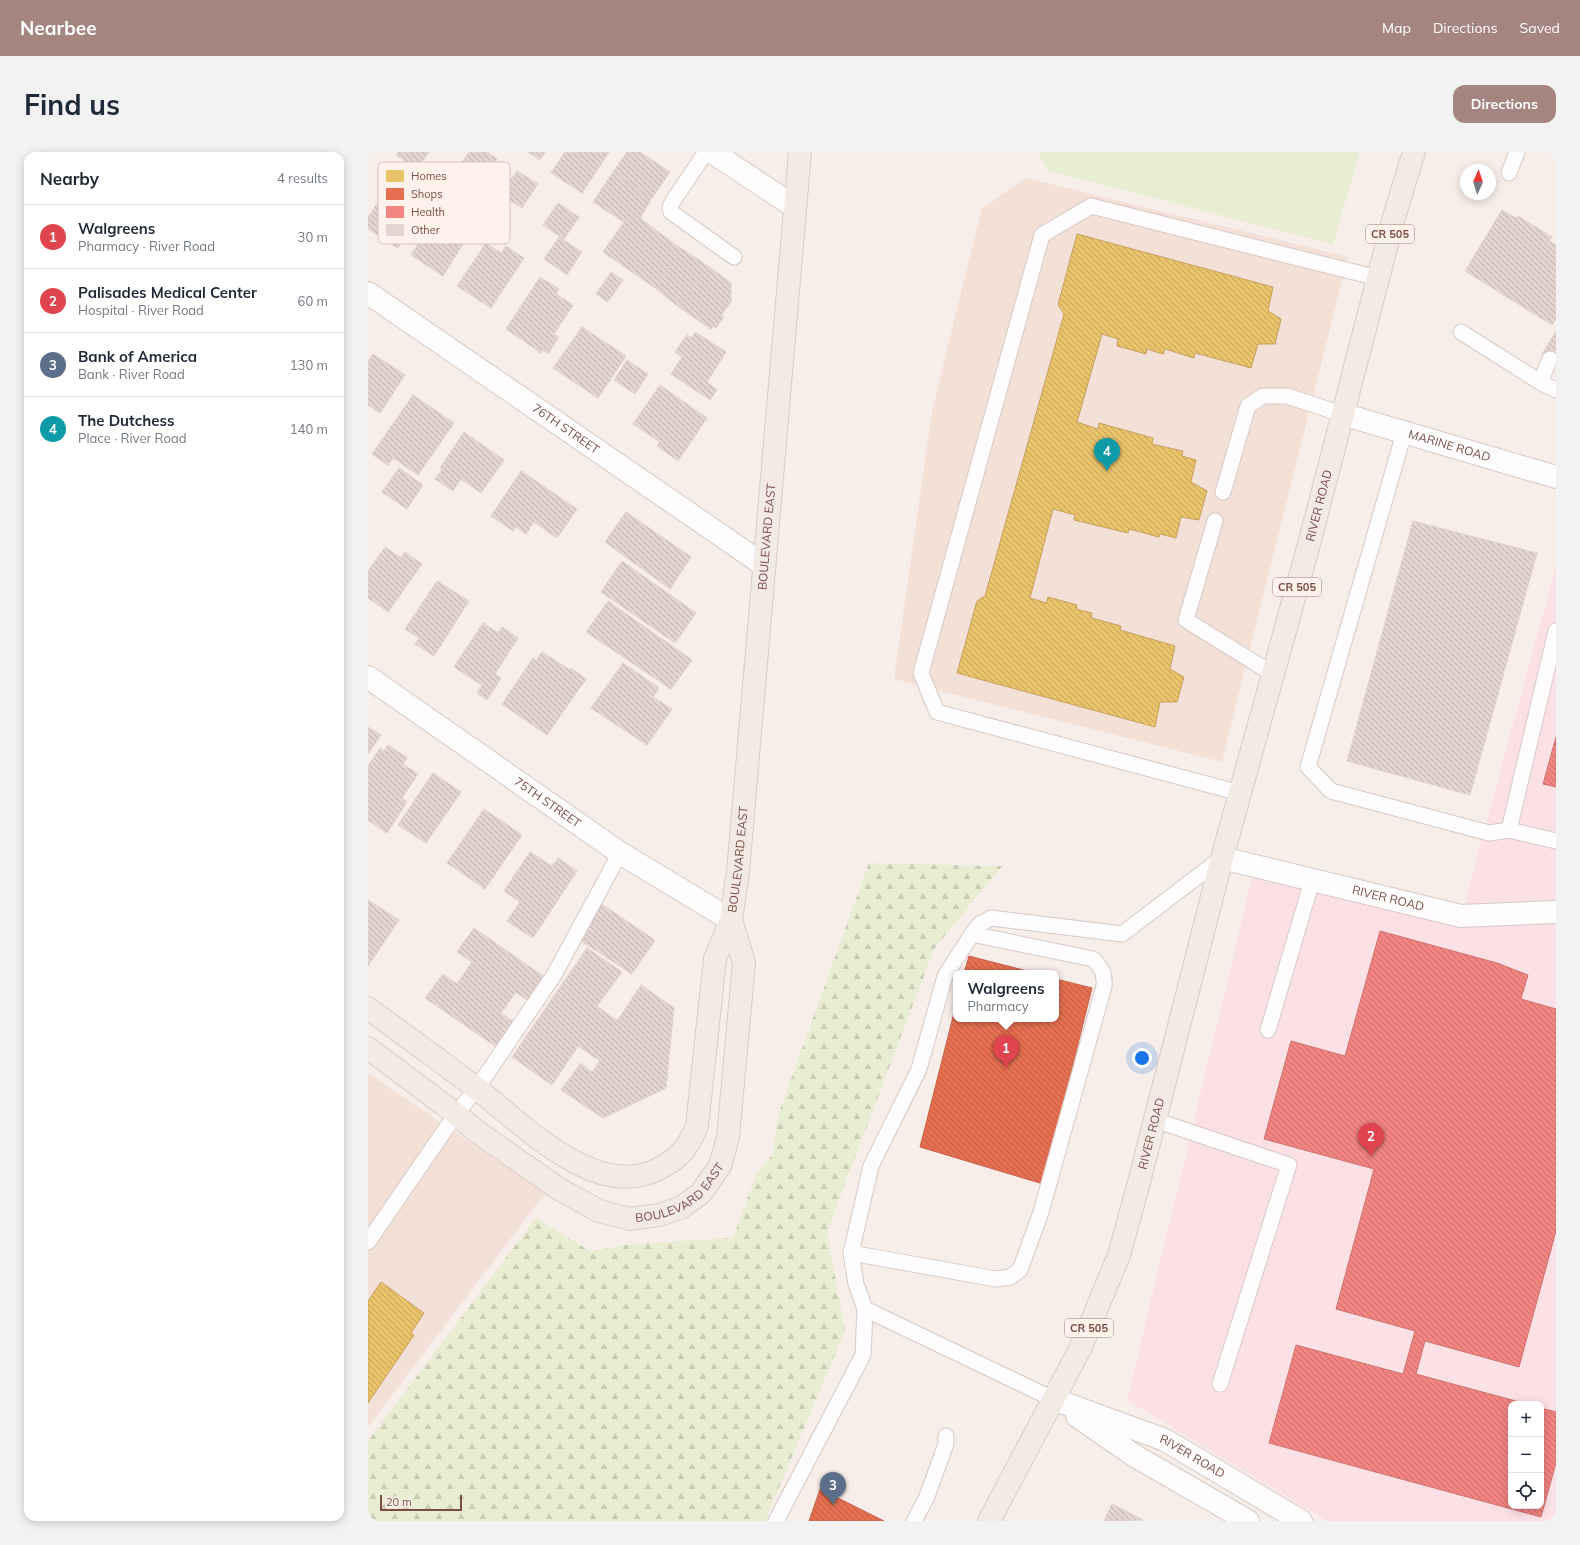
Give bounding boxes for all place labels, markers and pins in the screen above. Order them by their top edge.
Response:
pin: 4 [1094,438,1120,471]
pin: 1 [993,1035,1019,1068]
pin: 2 [1358,1123,1384,1156]
pin: 3 [820,1472,846,1505]

